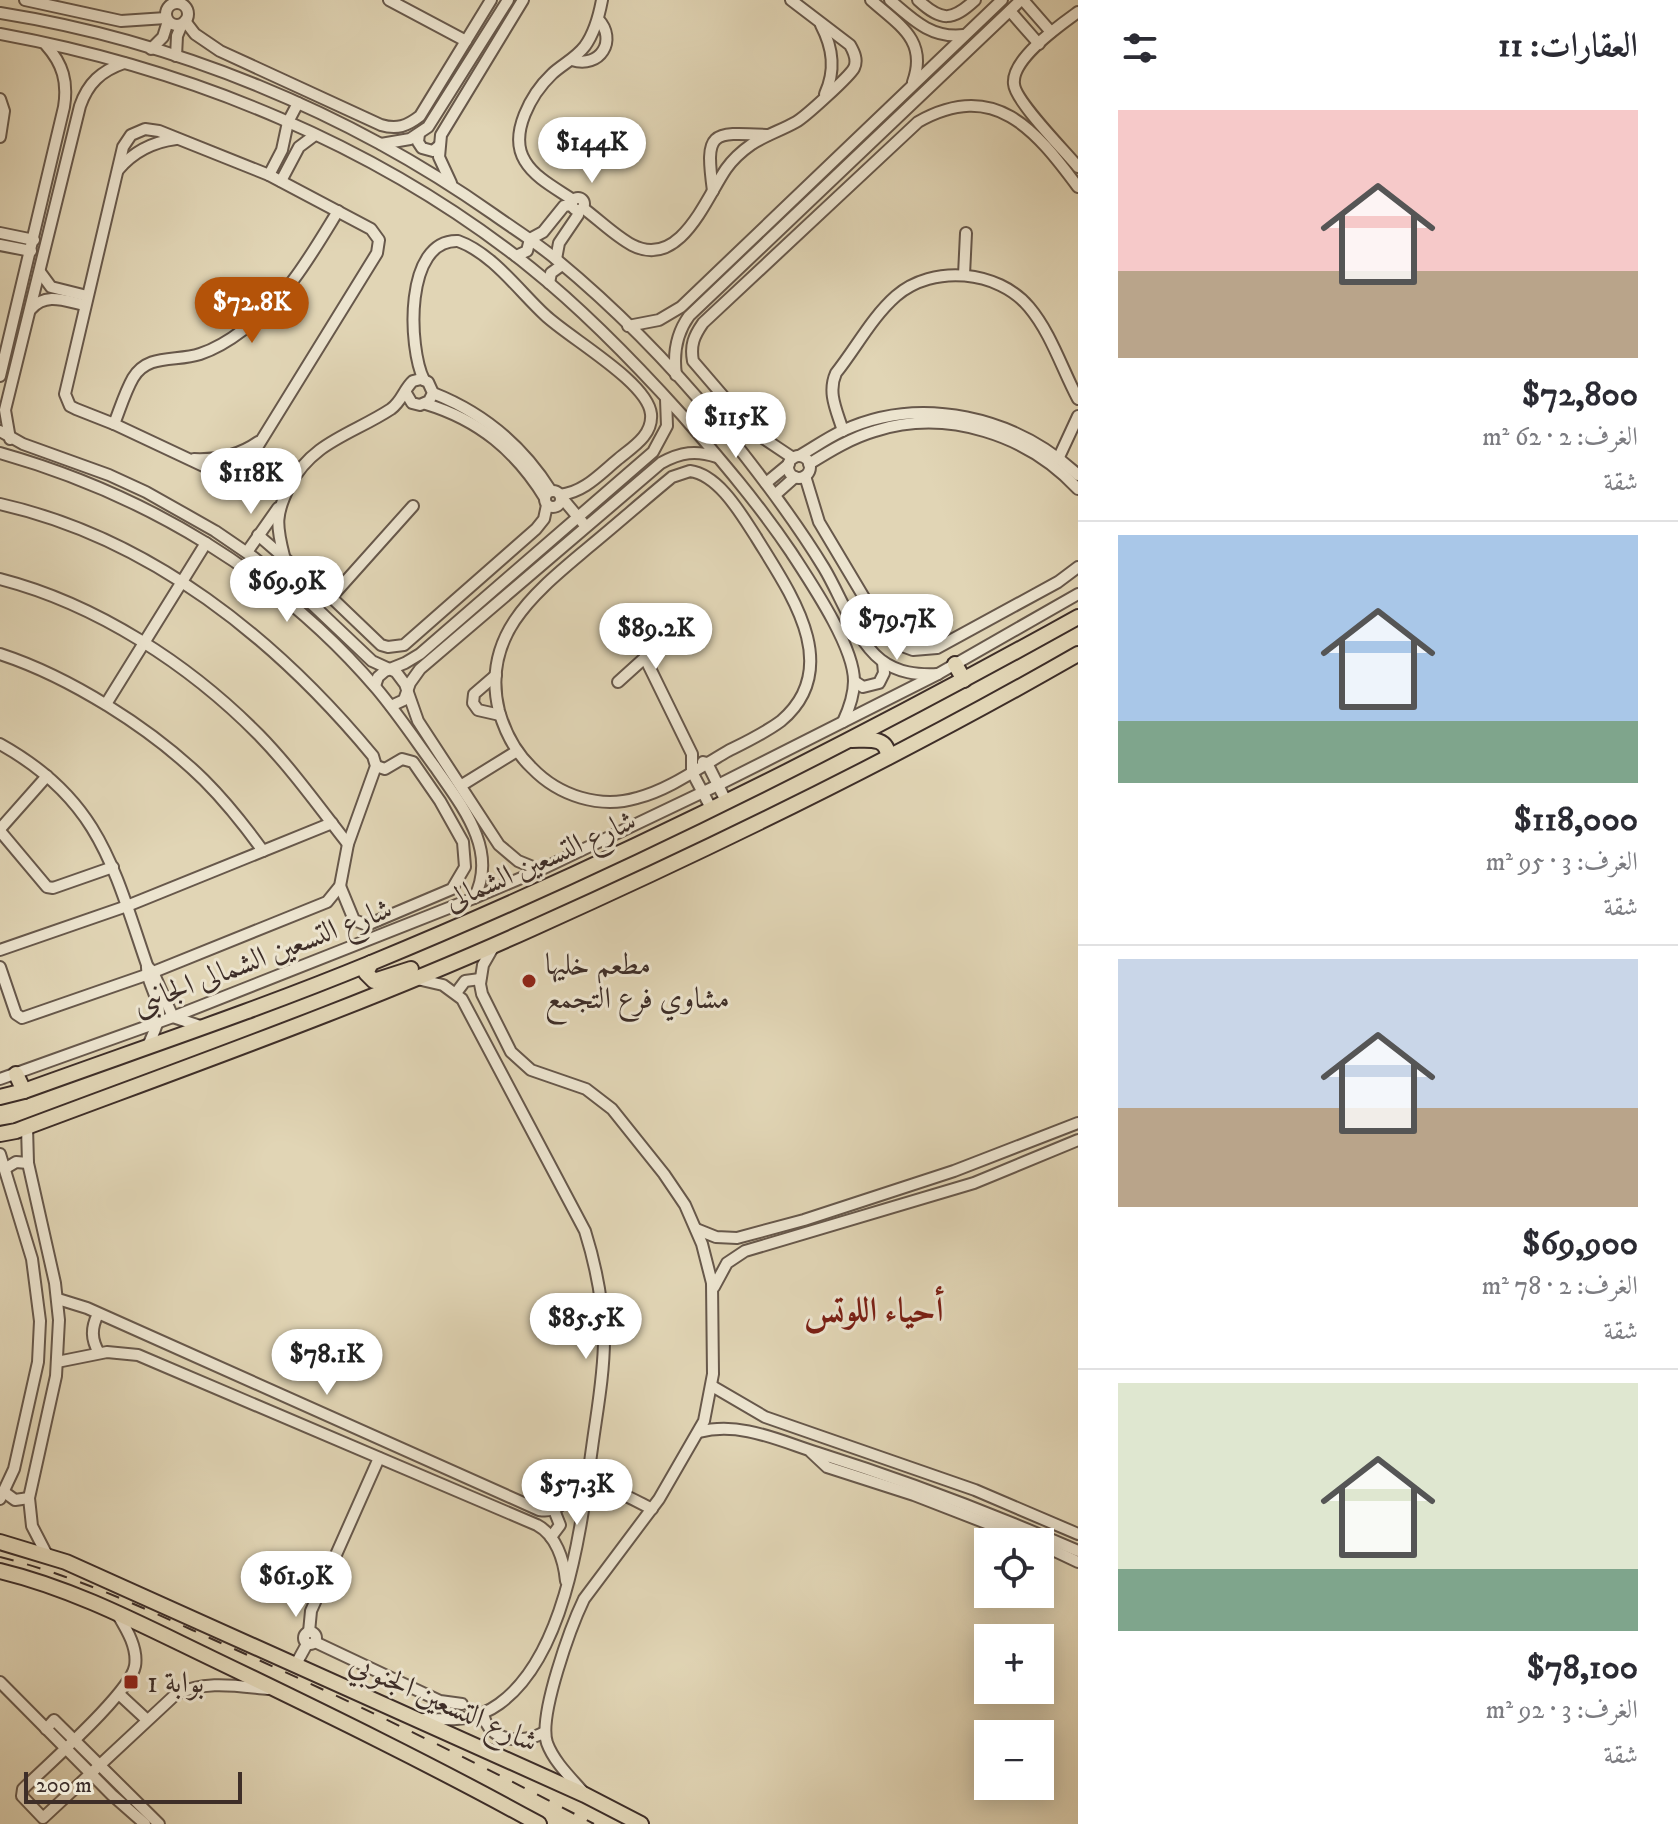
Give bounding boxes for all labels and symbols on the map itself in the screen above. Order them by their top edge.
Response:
pin: $144K [536,117,648,185]
pin: $72.8K [187,277,317,345]
pin: $115K [680,392,792,460]
pin: $118K [195,448,307,516]
pin: $69.9K [222,556,352,624]
pin: $79.7K [832,594,962,662]
pin: $89.2K [591,603,721,671]
street label: شارع التسعين الشمالى [439,803,644,925]
street label: شارع التسعين الشمالى الجانبى [127,891,399,1029]
place label: مطعم خليها مشاوي فرع التجمع [545,947,730,1025]
marker: مطعم خليها مشاوي فرع التجمع [520,972,538,990]
district label: أحياء اللوتس [804,1285,945,1334]
pin: $85.5K [521,1293,651,1361]
pin: $78.1K [262,1329,392,1397]
pin: $57.3K [512,1459,642,1527]
pin: $61.9K [231,1551,361,1619]
street label: شارع التسعين الجنوبي [341,1645,543,1766]
place label: بوابة 1 [147,1665,204,1702]
marker: بوابة 1 [122,1673,140,1691]
scale bar [24,1768,242,1804]

